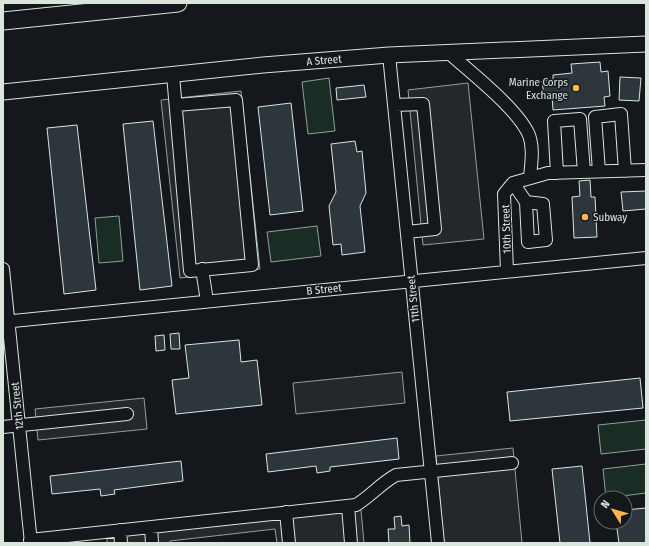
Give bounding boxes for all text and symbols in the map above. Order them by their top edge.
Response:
street label: A Street [306,52,343,69]
place label: Marine Corps Exchange [509,76,568,102]
marker: Marine Corps Exchange [571,83,581,93]
street label: 10th Street [499,204,514,254]
place label: Subway [593,211,627,224]
marker: Subway [580,212,590,222]
street label: 11th Street [405,274,422,323]
street label: B Street [306,281,343,298]
street label: 12th Street [8,381,26,431]
north arrow [593,490,633,530]
text: N [598,498,613,511]

